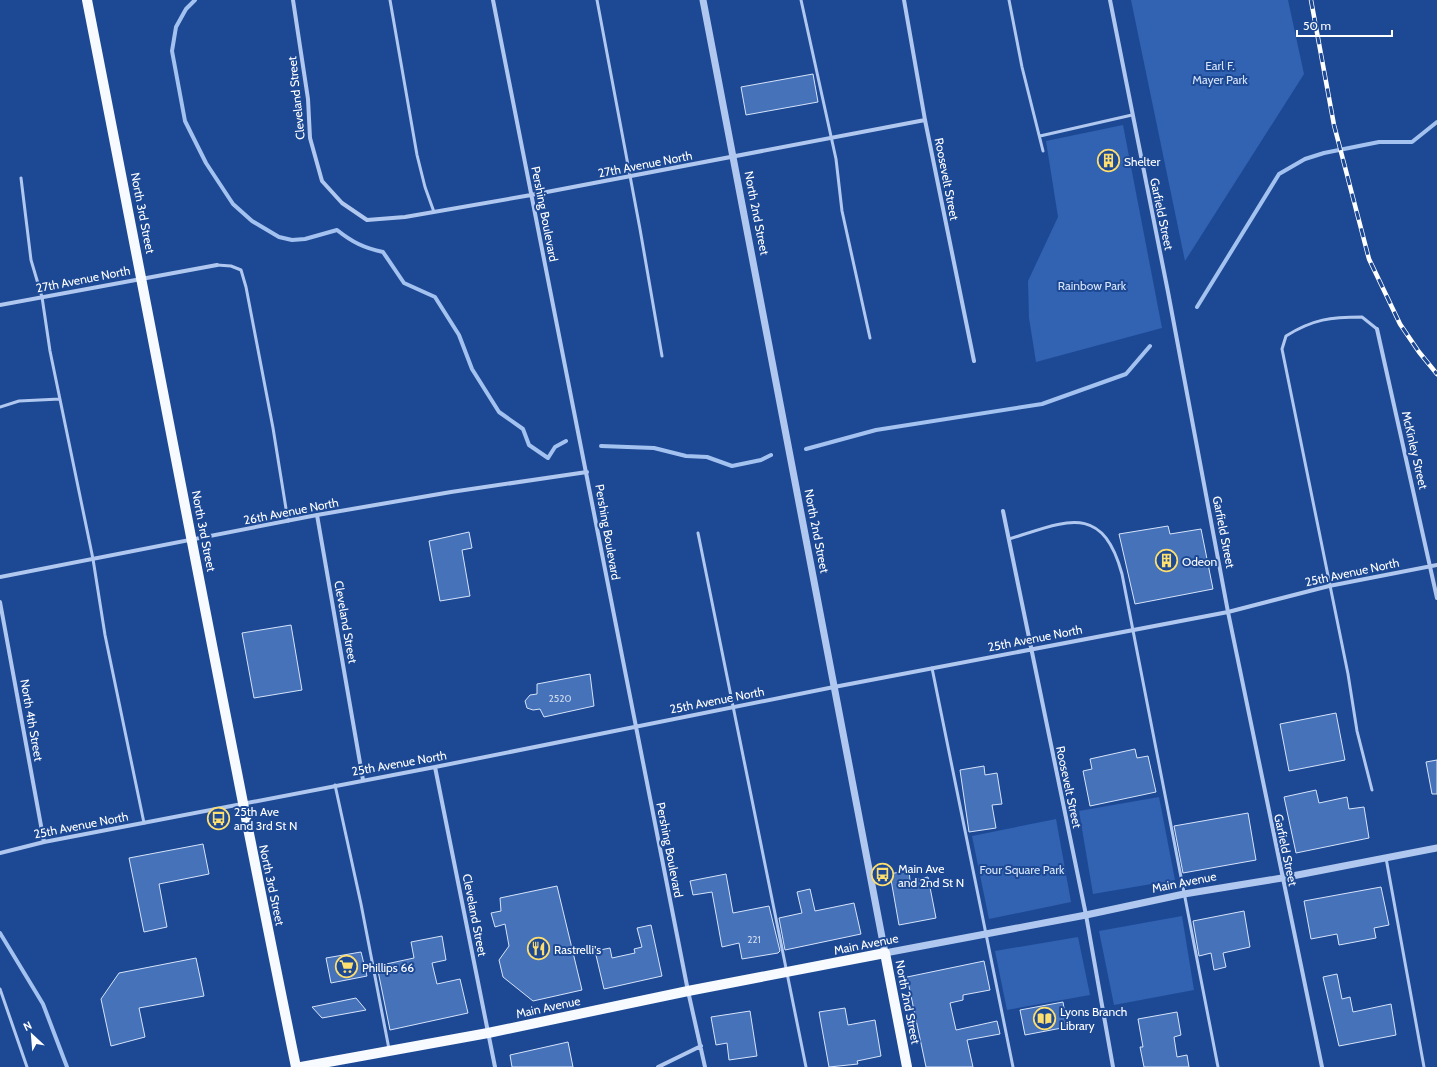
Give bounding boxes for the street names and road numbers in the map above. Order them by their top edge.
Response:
street label: Cleveland Street [284,56,308,140]
street label: Roosevelt Street [932,137,962,221]
street label: 27th Avenue North [597,148,693,180]
street label: Pershing Boulevard [528,165,562,263]
street label: North 2nd Street [742,170,772,256]
street label: North 3rd Street [128,171,158,255]
street label: Garfield Street [1147,177,1177,251]
street label: 27th Avenue North [35,263,131,295]
street label: McKinley Street [1399,409,1431,491]
street label: Pershing Boulevard [592,483,624,581]
street label: North 2nd Street [802,488,832,574]
street label: North 3rd Street [189,489,219,573]
street label: 26th Avenue North [242,494,340,528]
street label: Garfield Street [1210,495,1238,569]
street label: 25th Avenue North [1303,555,1401,589]
street label: Cleveland Street [331,579,361,665]
street label: 25th Avenue North [986,621,1084,655]
street label: North 4th Street [17,678,47,762]
street label: 25th Avenue North [668,683,766,717]
street label: Roosevelt Street [1053,745,1085,829]
street label: 25th Avenue North [350,747,448,779]
street label: Pershing Boulevard [653,801,687,899]
street label: 25th Avenue North [32,808,130,842]
street label: Garfield Street [1271,813,1301,887]
street label: North 3rd Street [256,843,288,927]
street label: Main Avenue [1150,868,1218,896]
street label: Cleveland Street [460,872,490,958]
street label: Main Avenue [832,930,900,958]
street label: North 2nd Street [893,959,923,1045]
street label: Main Avenue [514,993,582,1021]

